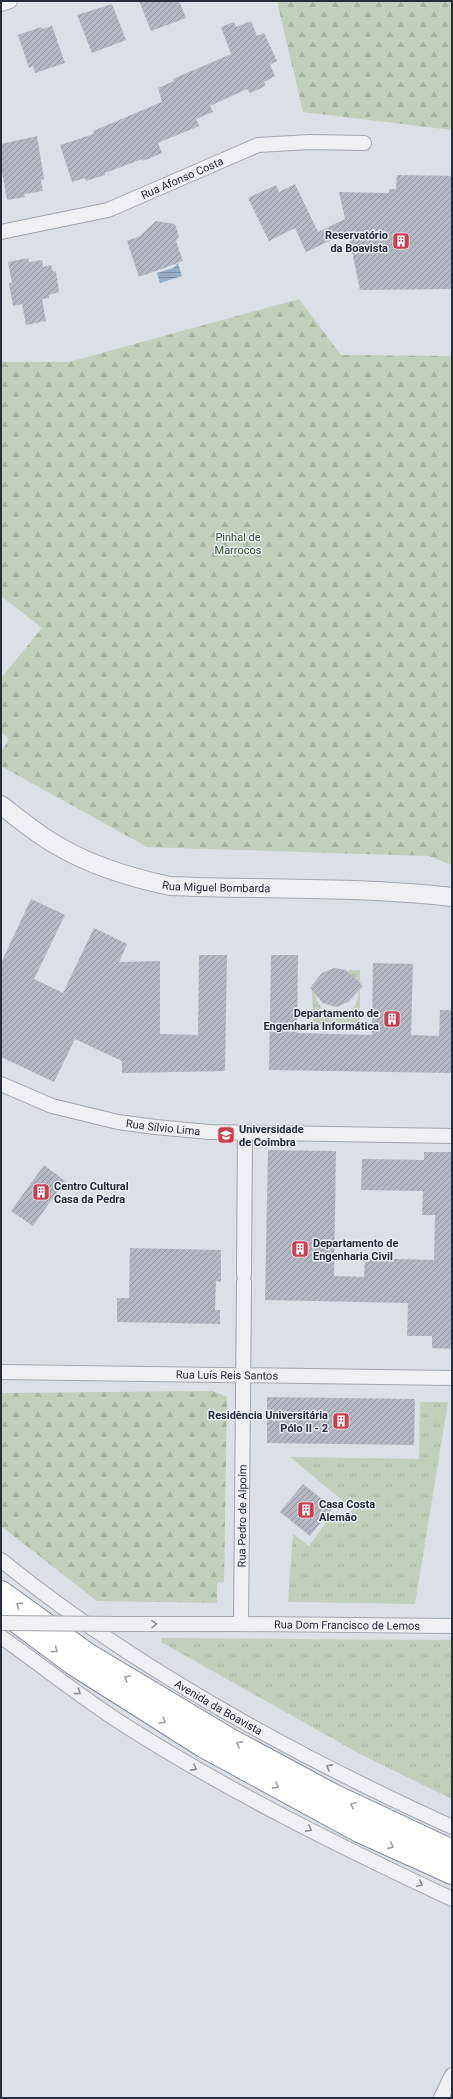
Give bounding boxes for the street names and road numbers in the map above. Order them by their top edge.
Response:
street label: Rua Afonso Costa [139,154,225,201]
street label: Rua Miguel Bombarda [161,878,270,895]
street label: Rua Sílvio Lima [125,1117,201,1138]
street label: Rua Luís Reis Santos [176,1368,279,1382]
street label: Rua Pedro de Alpoím [235,1465,249,1567]
street label: Rua Dom Francisco de Lemos [274,1618,420,1632]
street label: Avenida da Boavista [172,1677,265,1738]

